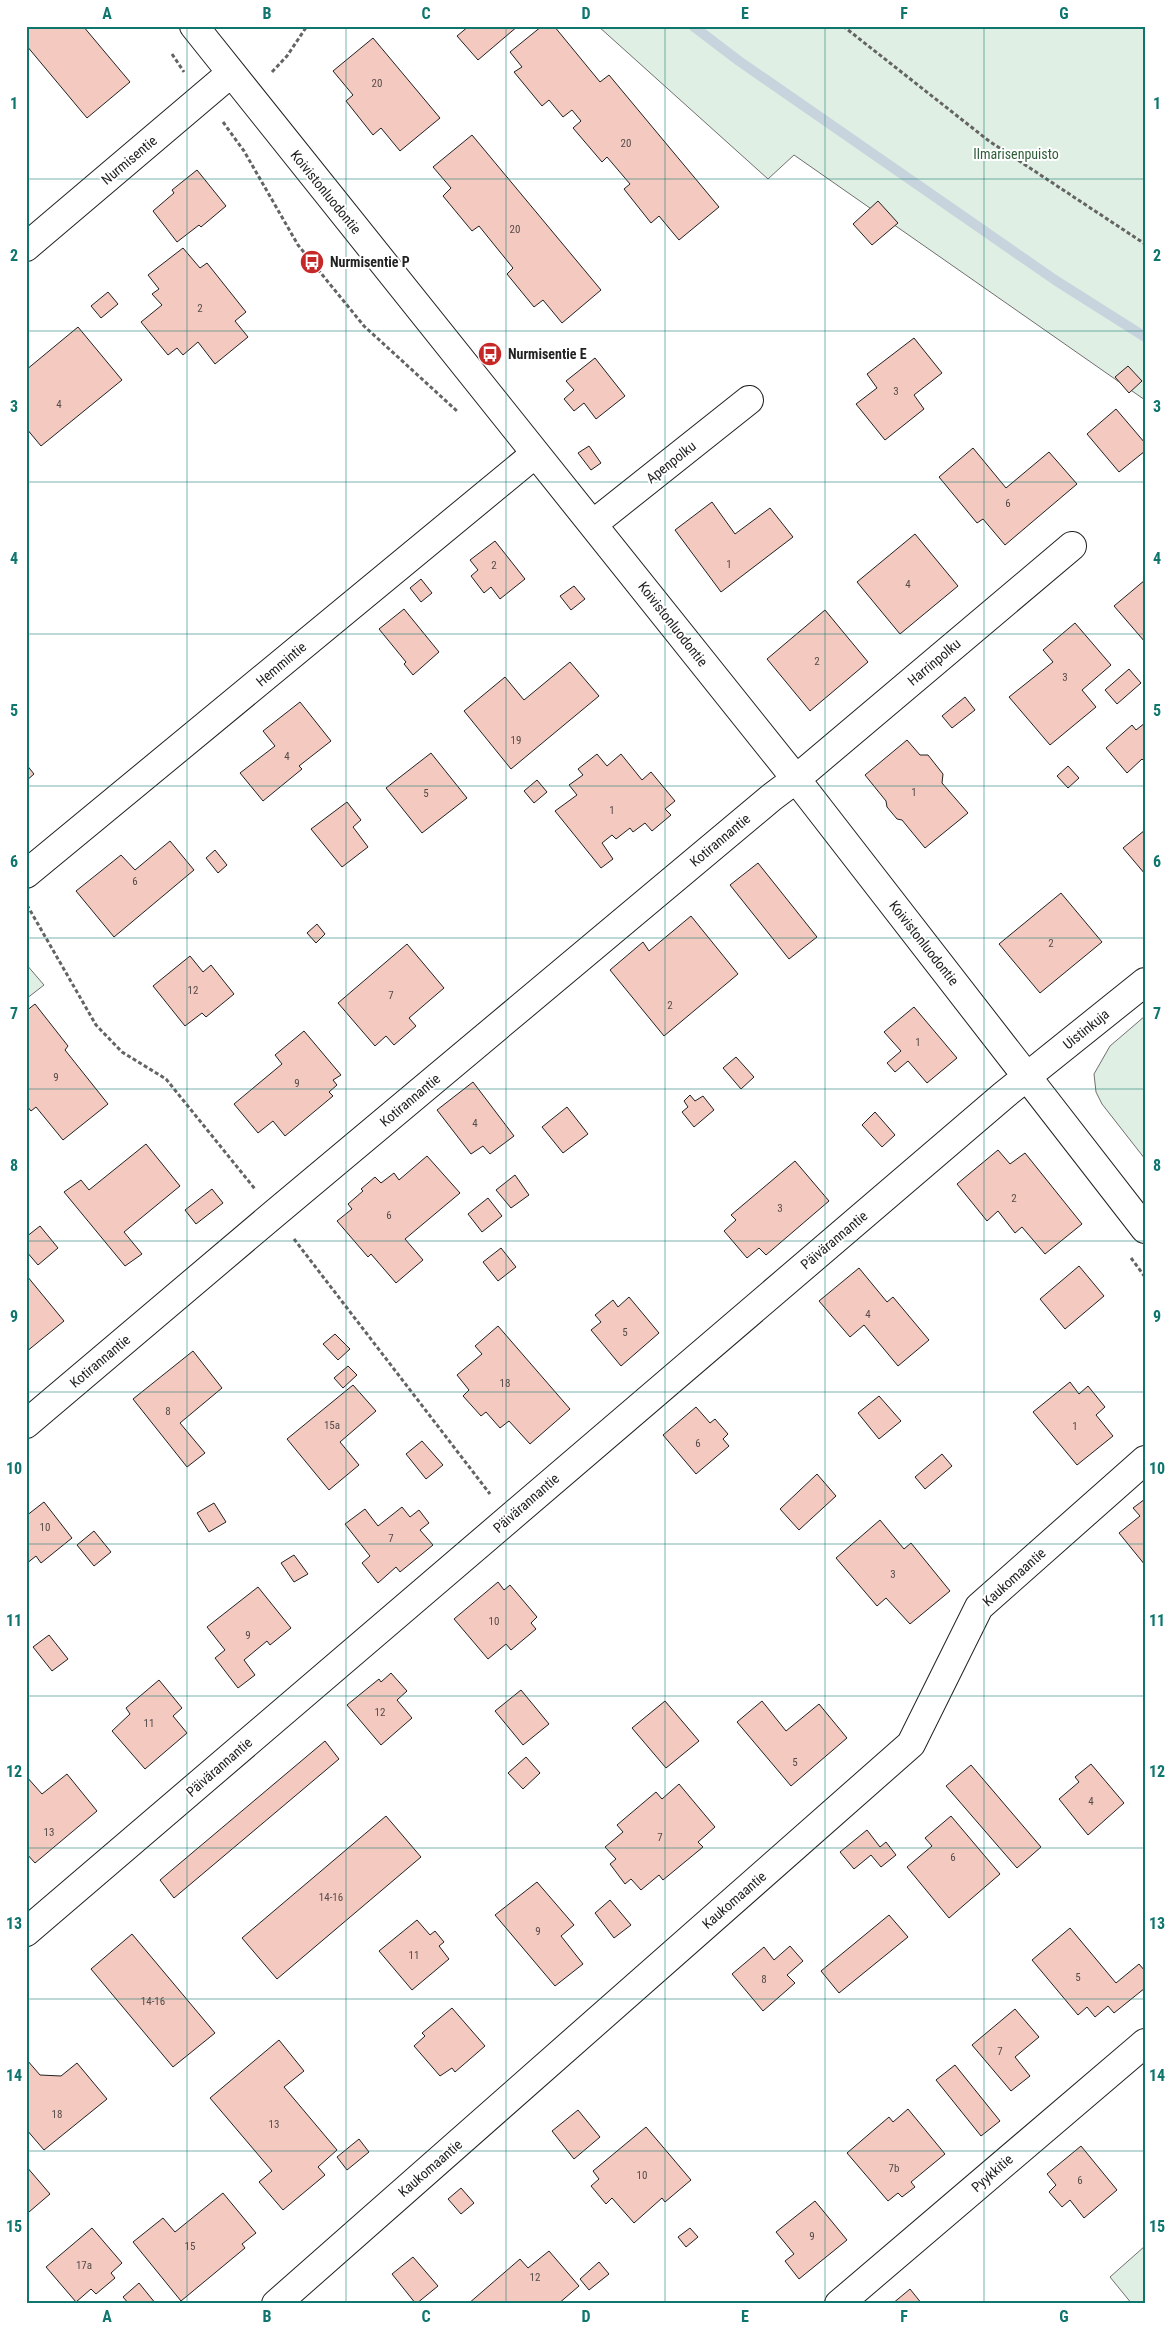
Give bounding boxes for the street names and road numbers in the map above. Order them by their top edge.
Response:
street label: Nurmisentie [98,132,160,188]
street label: Koivistonluodontie [287,147,365,237]
street label: Apenpolku [643,438,699,486]
street label: Koivistonluodontie [635,579,711,670]
street label: Harrinpolku [904,635,964,689]
street label: Hemmintie [253,638,310,689]
street label: Kotirannantie [687,810,754,870]
street label: Koivistonluodontie [886,898,962,989]
street label: Uistinkuja [1060,1006,1112,1052]
street label: Kotirannantie [377,1070,444,1130]
street label: Päivärannantie [797,1207,871,1272]
street label: Kotirannantie [67,1331,134,1391]
street label: Päivärannantie [490,1470,562,1536]
street label: Kaukomaantie [979,1544,1049,1609]
street label: Päivärannantie [183,1734,255,1800]
street label: Kaukomaantie [699,1868,769,1932]
street label: Kaukomaantie [395,2136,465,2200]
street label: Pyykkitie [968,2151,1016,2195]

